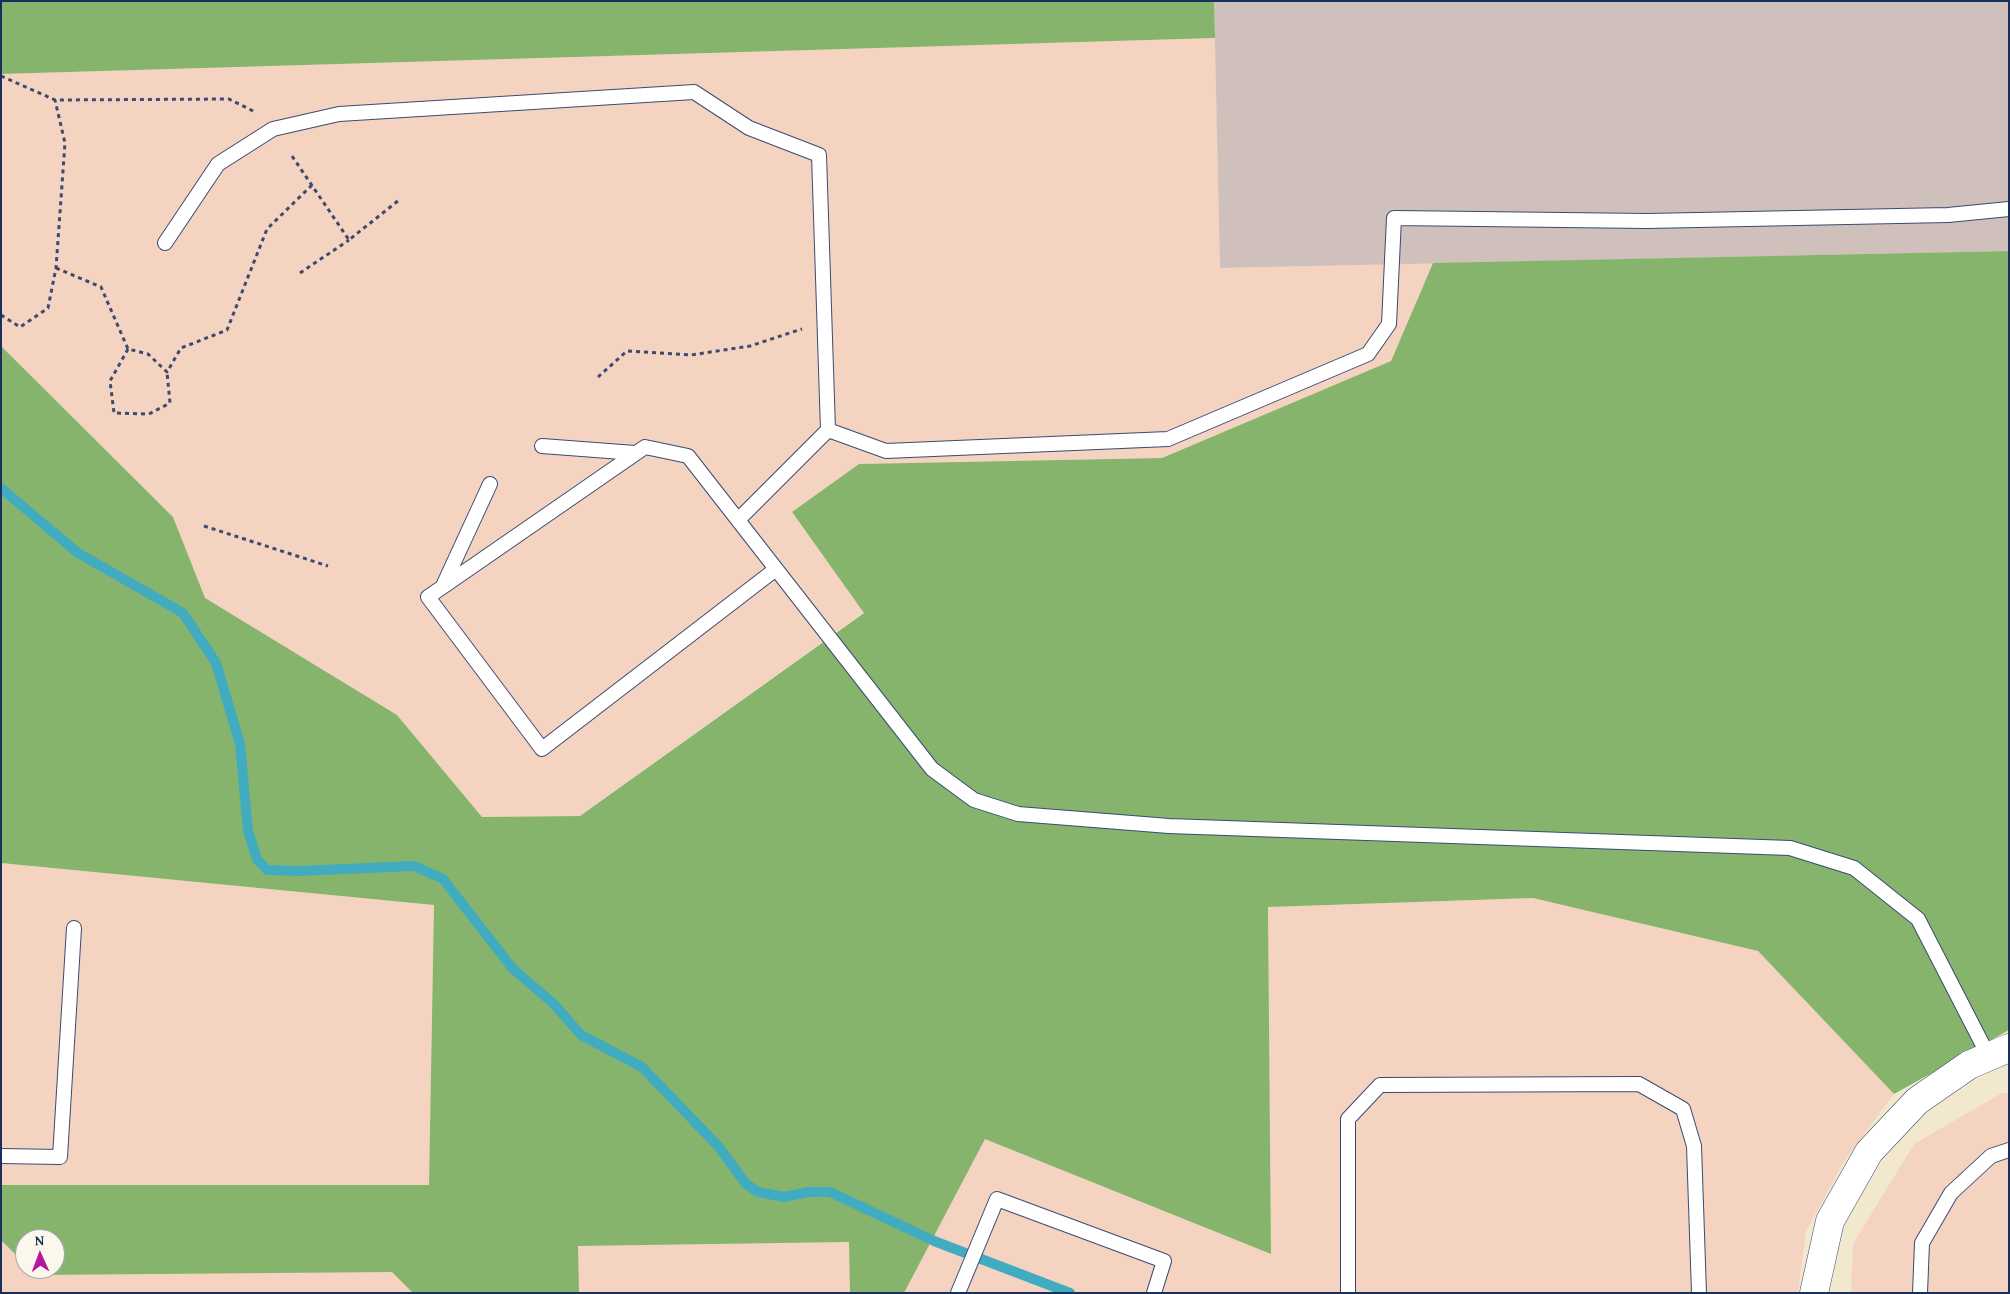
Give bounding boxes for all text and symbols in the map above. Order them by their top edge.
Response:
north arrow [15,1229,65,1279]
text: N [34,1230,45,1250]

